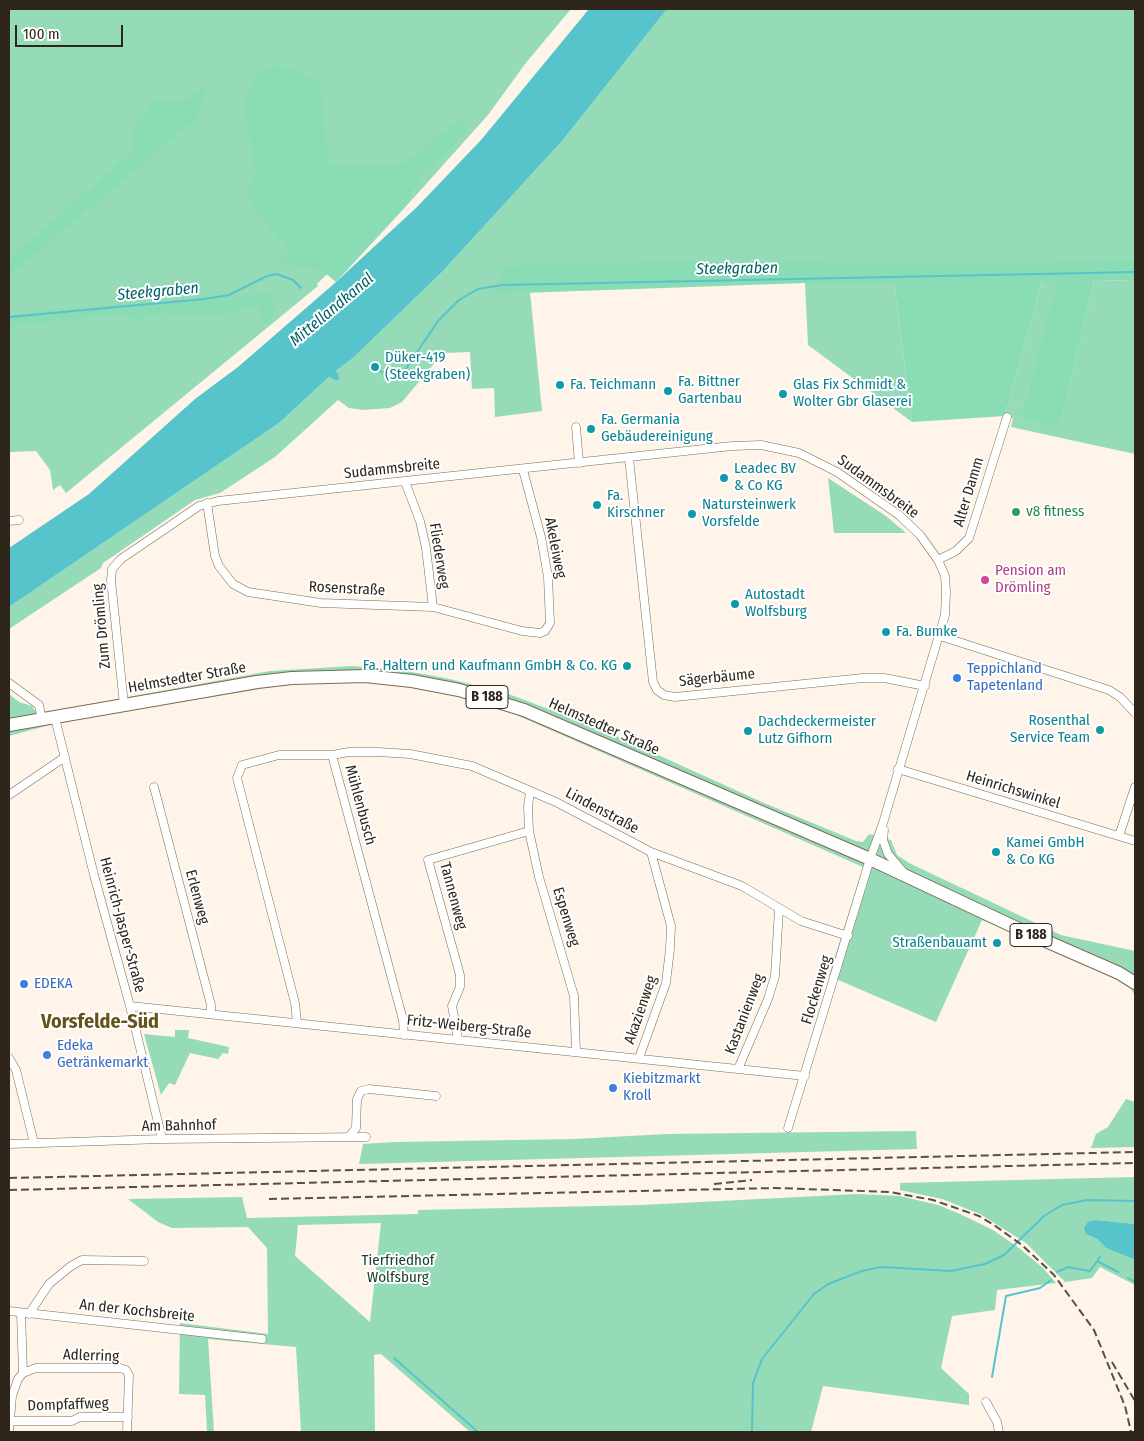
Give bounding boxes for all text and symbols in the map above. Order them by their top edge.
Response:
scale bar [18,15,125,47]
text: 100 m [23,25,60,43]
water label: Steekgraben [696,259,778,279]
water label: Mittellandkanal [286,269,378,351]
water label: Steekgraben [116,279,200,305]
place label: Düker-419 (Steekgraben) [385,349,470,384]
marker: Düker-419 (Steekgraben) [369,361,381,373]
place label: Fa. Bittner Gartenbau [678,373,742,408]
place label: Fa. Teichmann [570,376,656,394]
place label: Glas Fix Schmidt & Wolter Gbr Glaserei [793,376,912,411]
marker: Fa. Teichmann [554,379,566,391]
marker: Fa. Bittner Gartenbau [662,385,674,397]
marker: Glas Fix Schmidt & Wolter Gbr Glaserei [777,388,789,400]
place label: Fa. Germania Gebäudereinigung [601,411,713,446]
marker: Fa. Germania Gebäudereinigung [585,423,597,435]
street label: Sudammsbreite [834,451,922,523]
street label: Sudammsbreite [343,455,441,483]
street label: Alter Damm [950,455,988,529]
place label: Leadec BV & Co KG [734,460,796,495]
marker: Leadec BV & Co KG [718,472,730,484]
place label: Fa. Kirschner [607,487,665,522]
place label: Natursteinwerk Vorsfelde [702,496,796,531]
marker: Fa. Kirschner [591,499,603,511]
place label: v8 fitness [1026,503,1084,521]
marker: v8 fitness [1010,506,1022,518]
marker: Natursteinwerk Vorsfelde [686,508,698,520]
street label: Akeleiweg [540,516,570,580]
street label: Fliederweg [425,522,453,590]
place label: Pension am Drömling [995,562,1066,597]
marker: Pension am Drömling [979,574,991,586]
street label: Rosenstraße [308,578,386,600]
street label: Zum Drömling [89,583,115,669]
place label: Autostadt Wolfsburg [745,586,807,621]
marker: Autostadt Wolfsburg [729,598,741,610]
place label: Fa. Bumke [896,623,958,641]
marker: Fa. Bumke [880,626,892,638]
place label: Fa. Haltern und Kaufmann GmbH & Co. KG [363,657,617,675]
street label: Helmstedter Straße [127,659,247,697]
marker: Fa. Haltern und Kaufmann GmbH & Co. KG [621,660,633,672]
place label: Teppichland Tapetenland [967,660,1043,695]
street label: Sägerbäume [678,665,756,691]
marker: Teppichland Tapetenland [951,672,963,684]
road number: B 188 [466,686,508,709]
street label: Helmstedter Straße [546,695,662,759]
place label: Rosenthal Service Team [1010,712,1090,747]
place label: Dachdeckermeister Lutz Gifhorn [758,713,876,748]
marker: Rosenthal Service Team [1094,724,1106,736]
marker: Dachdeckermeister Lutz Gifhorn [742,725,754,737]
street label: Mühlenbusch [341,763,379,847]
street label: Heinrichswinkel [964,767,1062,813]
street label: Lindenstraße [562,784,642,838]
place label: Kamei GmbH & Co KG [1006,834,1085,869]
marker: Kamei GmbH & Co KG [990,846,1002,858]
street label: Heinrich-Jasper-Straße [95,855,149,995]
street label: Tannenweg [435,860,471,932]
street label: Erlenweg [181,868,213,926]
street label: Espenweg [548,885,584,949]
road number: B 188 [1010,924,1052,946]
place label: Straßenbauamt [892,934,987,952]
marker: Straßenbauamt [991,937,1003,949]
street label: Flockenweg [798,953,836,1027]
street label: Kastanienweg [721,971,769,1057]
street label: Akazienweg [621,973,661,1047]
place label: EDEKA [34,975,73,993]
marker: EDEKA [18,978,30,990]
district label: Vorsfelde-Süd [41,1010,159,1034]
street label: Fritz-Weiberg-Straße [406,1011,532,1043]
place label: Edeka Getränkemarkt [57,1037,148,1072]
marker: Edeka Getränkemarkt [41,1049,53,1061]
place label: Kiebitzmarkt Kroll [623,1070,701,1105]
marker: Kiebitzmarkt Kroll [607,1082,619,1094]
street label: Am Bahnhof [141,1116,217,1136]
park label: Tierfriedhof Wolfsburg [362,1252,434,1287]
street label: An der Kochsbreite [78,1296,196,1326]
street label: Adlerring [62,1346,120,1366]
street label: Dompfaffweg [27,1395,109,1415]

